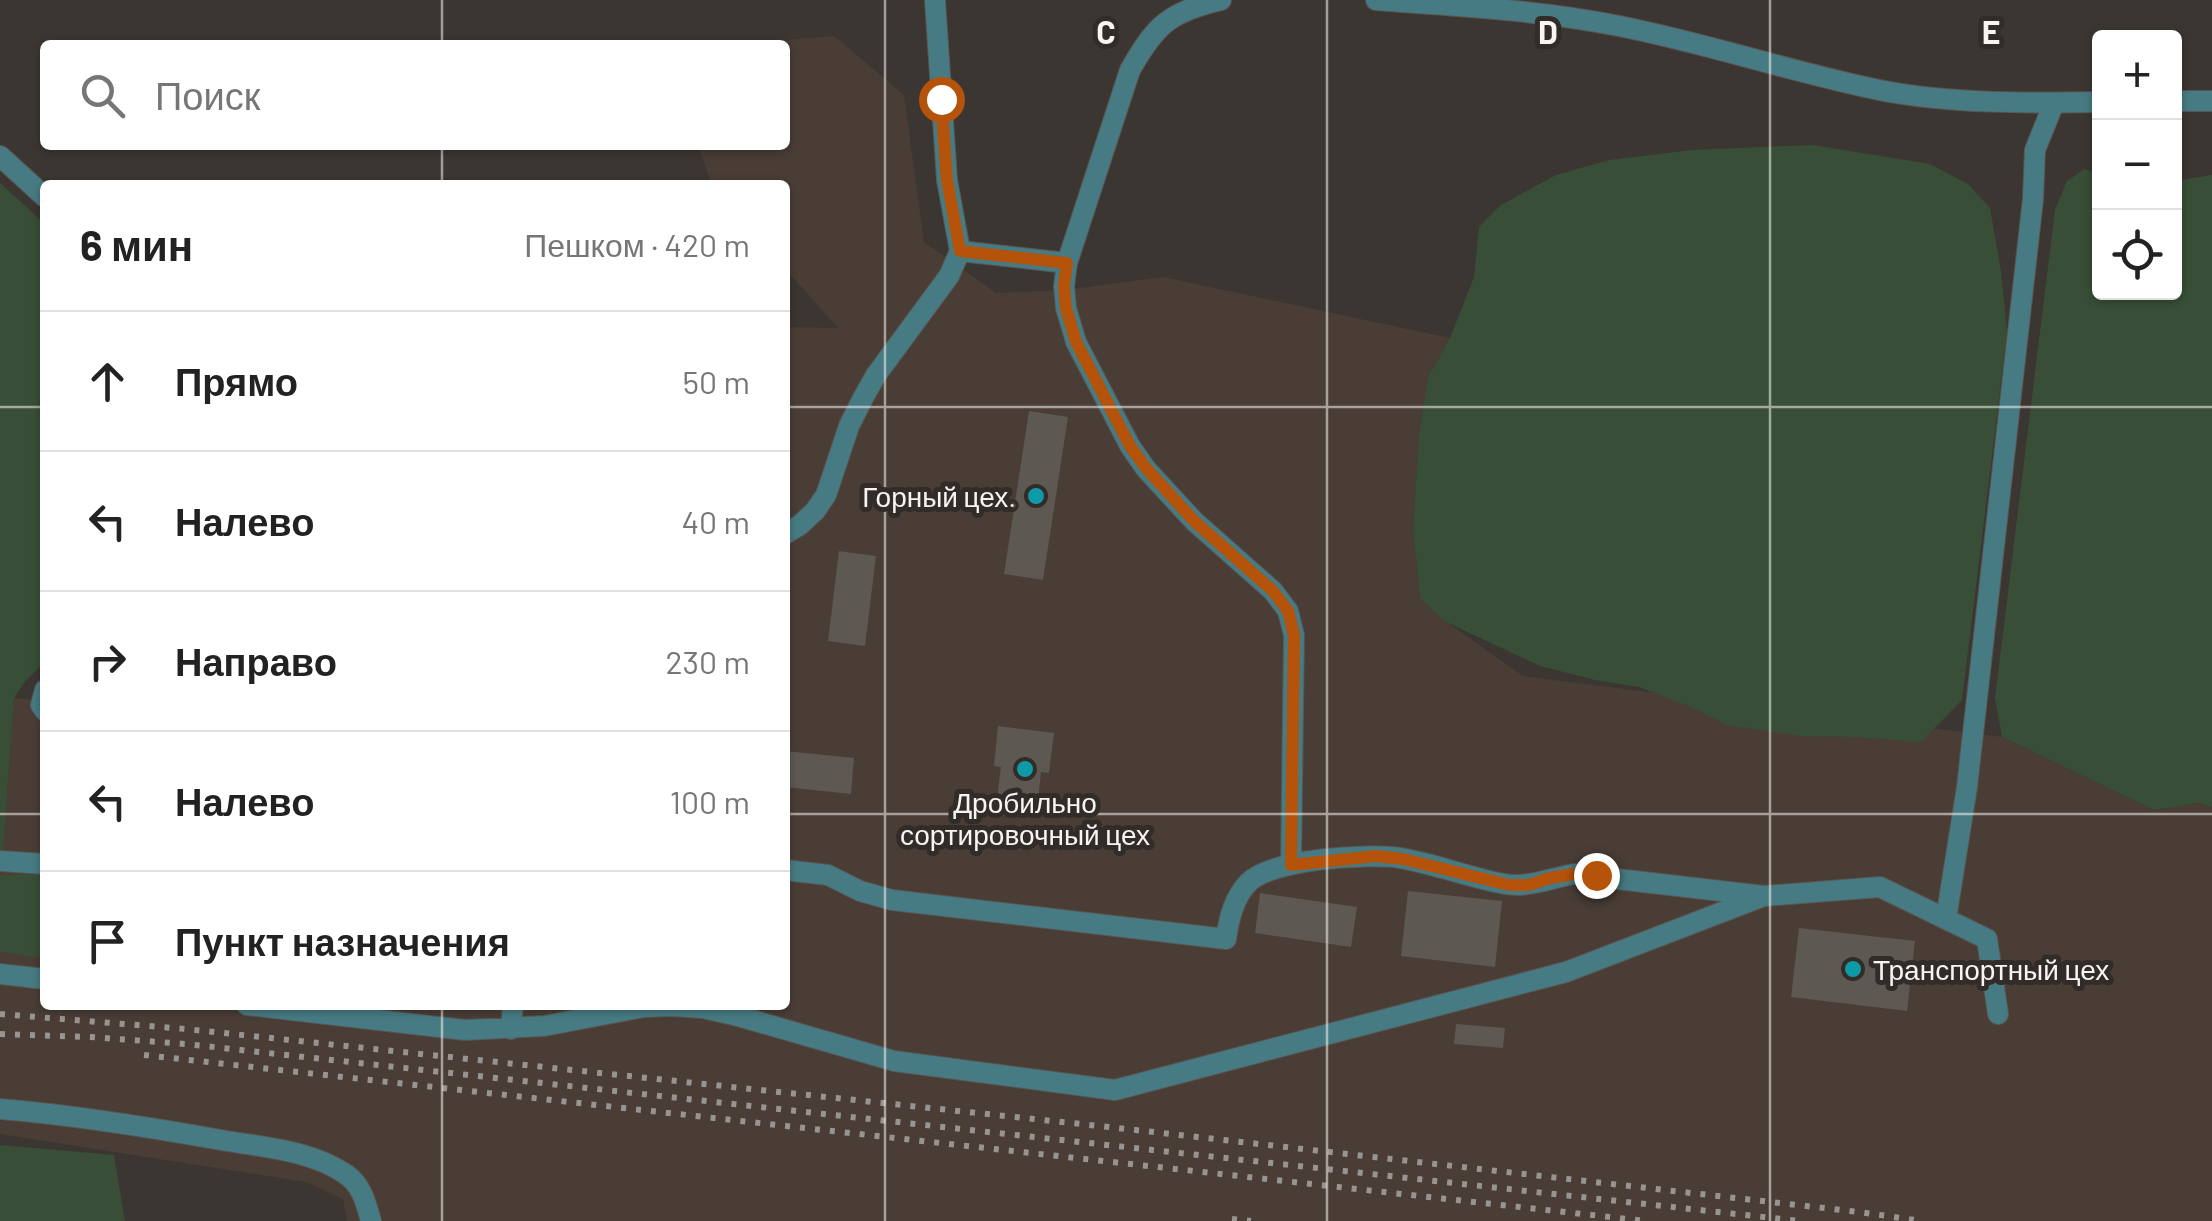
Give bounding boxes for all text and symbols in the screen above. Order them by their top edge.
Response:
text: C [1096,12,1116,50]
text: D [1538,12,1558,50]
text: E [1982,12,2000,50]
map controls [2092,30,2182,300]
button: + [2092,30,2182,120]
search box [40,40,790,150]
icon: search [75,68,130,123]
text: Поиск [155,72,260,118]
route start [919,77,965,123]
button: − [2092,120,2182,210]
button: locate [2092,210,2182,300]
text: 6 мин [80,219,193,269]
text: Пешком · 420 m [524,225,750,263]
icon: ahead [80,354,135,409]
text: Прямо [175,358,298,404]
text: 50 m [683,362,750,400]
place label: Горный цех. [862,479,1016,513]
marker: Горный цех. [1025,485,1047,507]
icon: left [80,494,135,549]
text: Налево [175,498,314,544]
text: 40 m [681,502,750,540]
icon: right [80,634,135,689]
text: Направо [175,638,337,684]
text: 230 m [666,642,750,680]
marker: Дробильно сортировочный цех [1014,758,1036,780]
icon: left [80,774,135,829]
text: Налево [175,778,314,824]
text: 100 m [670,782,750,820]
place label: Дробильно сортировочный цех [900,785,1150,851]
route end [1574,853,1620,899]
icon: arrive [80,914,135,969]
text: Пункт назначения [175,918,510,964]
place label: Транспортный цех [1873,952,2109,986]
marker: Транспортный цех [1842,958,1864,980]

